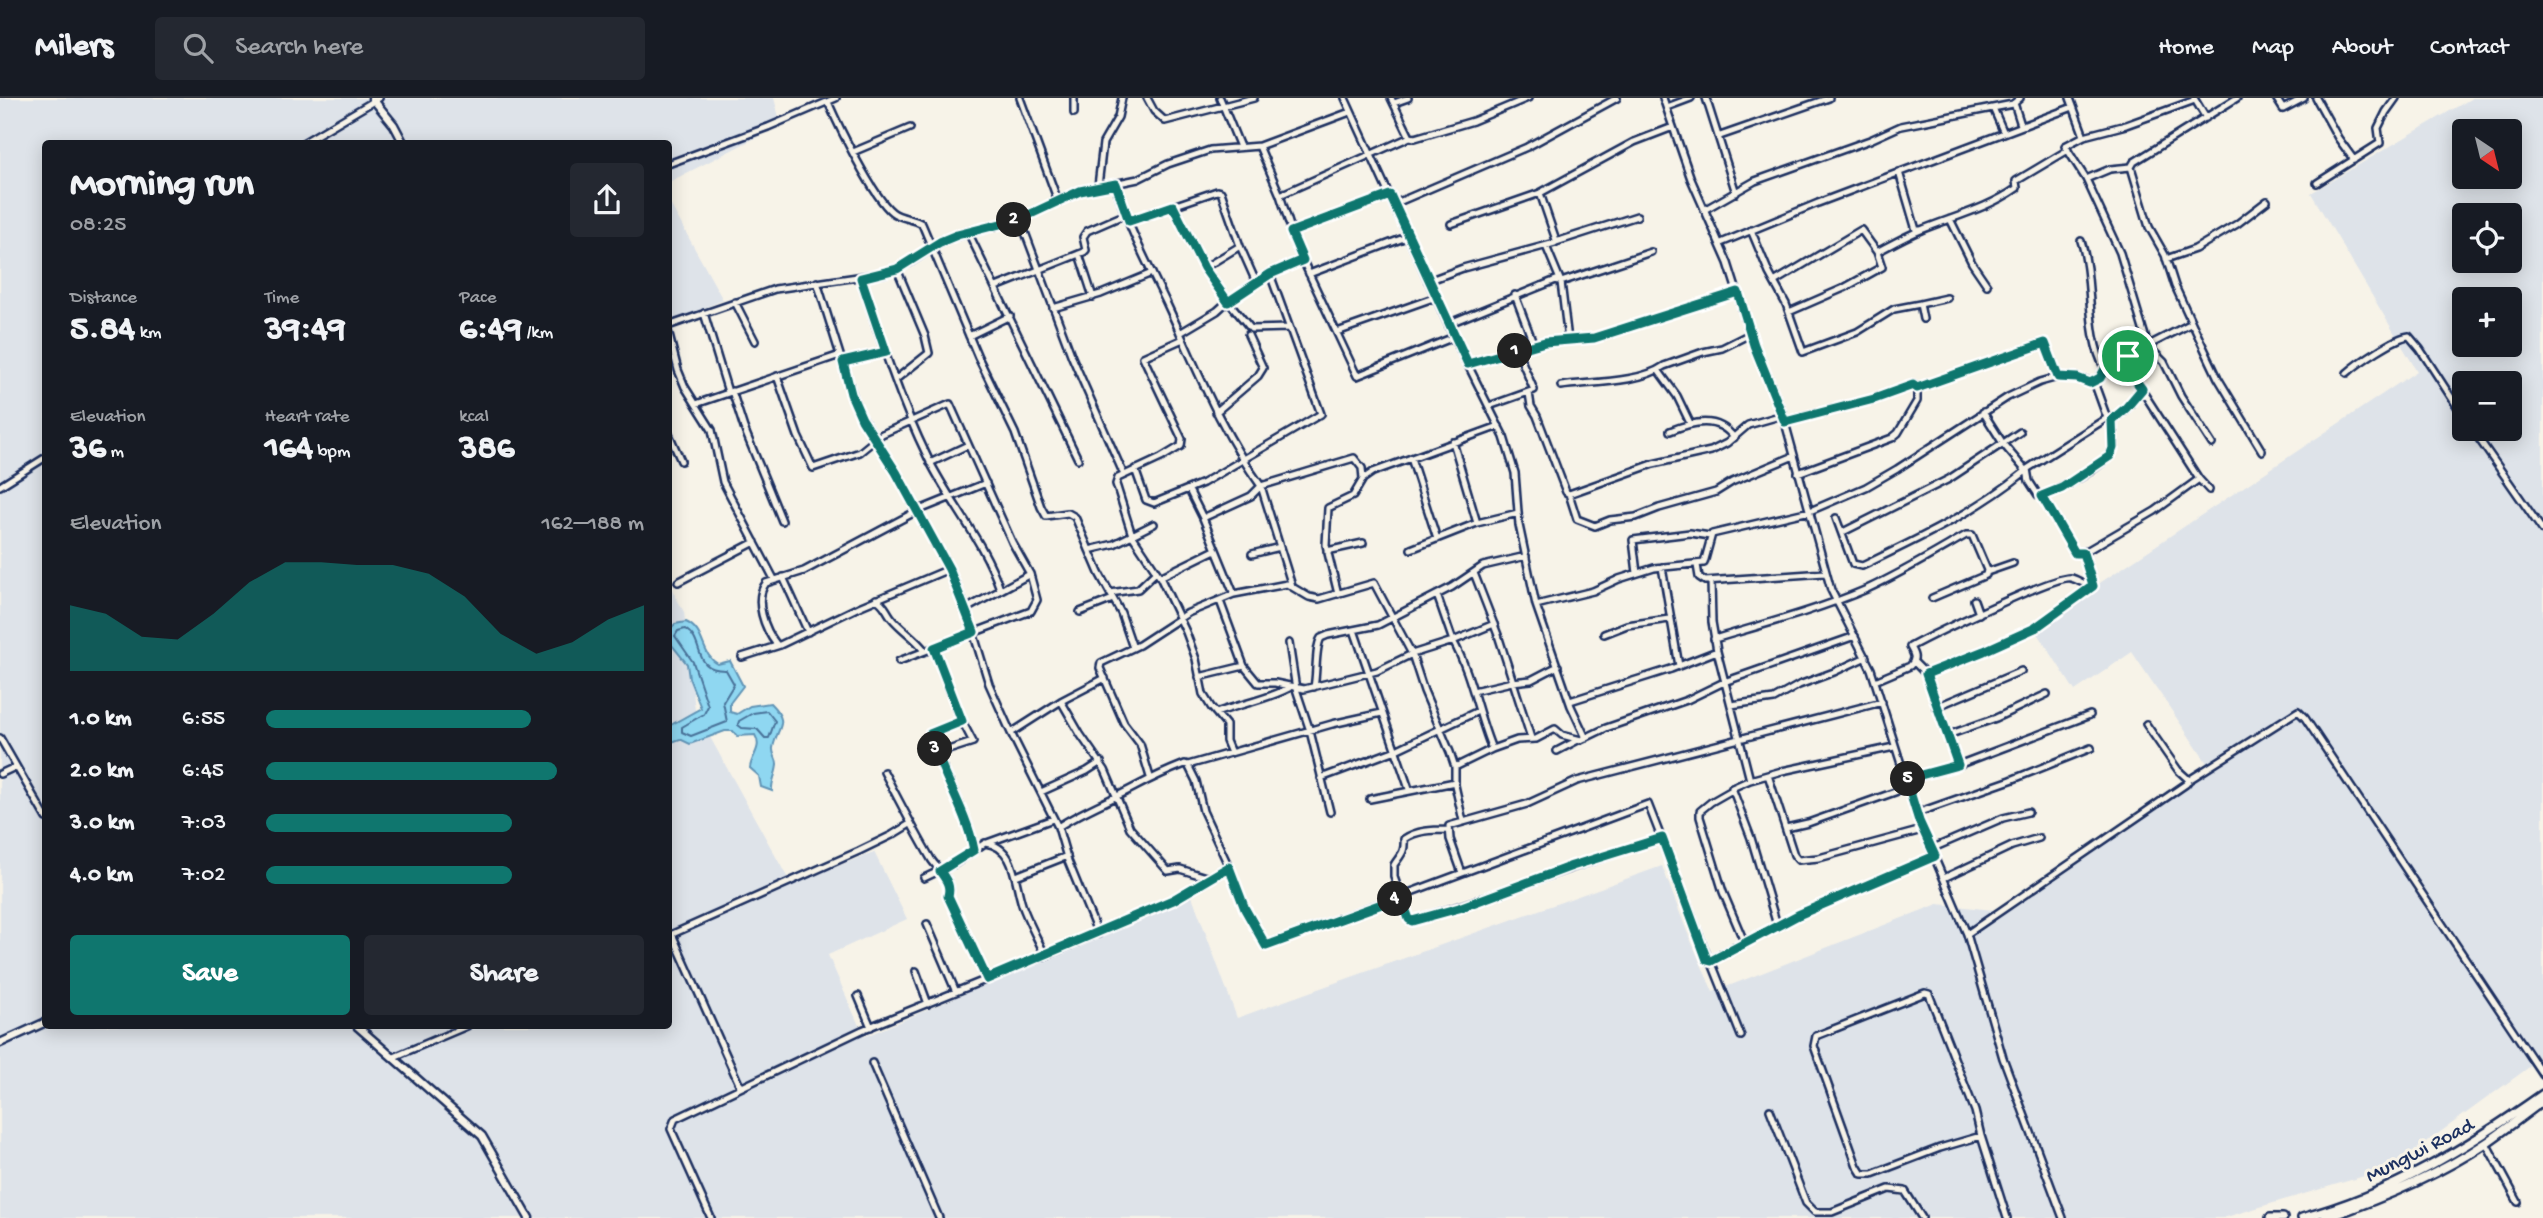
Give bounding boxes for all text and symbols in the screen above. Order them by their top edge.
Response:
search box [155,17,645,80]
text: Milers [35,29,113,67]
icon: search [179,29,217,67]
text: Search here [235,33,363,64]
text: Home [2158,34,2214,63]
text: Map [2252,34,2294,63]
text: About [2332,34,2392,63]
text: Contact [2430,34,2508,63]
north arrow [2452,119,2522,189]
map controls [2452,119,2522,441]
button: share [570,163,644,237]
text: Morning run [70,164,254,208]
pin: 2 [996,202,1032,238]
button: locate [2452,203,2522,273]
text: 2 [1009,208,1018,231]
text: 08:25 [70,212,126,239]
text: Distance [70,287,137,310]
text: Time [265,287,299,310]
text: Pace [459,287,497,310]
button: + [2452,287,2522,357]
text: 5.84 [70,310,135,351]
text: 39:49 [265,310,345,351]
text: 6:49 [459,310,522,351]
text: km [135,322,162,345]
text: /km [522,322,553,345]
pin [2098,326,2158,386]
pin: 1 [1498,334,1532,368]
icon: arrive [2109,337,2147,375]
text: 1 [1511,339,1518,362]
button: − [2452,371,2522,441]
text: Elevation [70,406,146,429]
text: Heart rate [265,406,350,429]
text: kcal [459,406,489,429]
text: 36 [70,429,106,470]
text: 164 [265,429,313,470]
text: 386 [459,429,514,470]
text: m [106,441,124,464]
text: bpm [313,441,350,464]
text: Elevation [70,511,161,538]
text: 162–188 m [541,511,644,538]
text: 1.0 km [70,706,132,733]
text: 6:55 [182,706,225,733]
pin: 3 [918,732,953,766]
text: 3 [930,737,939,760]
text: 2.0 km [70,758,134,785]
text: 6:45 [182,758,224,785]
pin: 5 [1890,762,1926,796]
text: 5 [1903,767,1913,790]
text: 3.0 km [70,810,134,837]
text: 7:03 [182,810,226,837]
text: 4.0 km [70,862,133,889]
text: 7:02 [182,862,226,889]
pin: 4 [1378,882,1412,916]
text: 4 [1390,887,1399,910]
button: Save [70,935,350,1015]
button: Share [364,935,644,1015]
street label: Mungwi Road [2362,1113,2480,1190]

